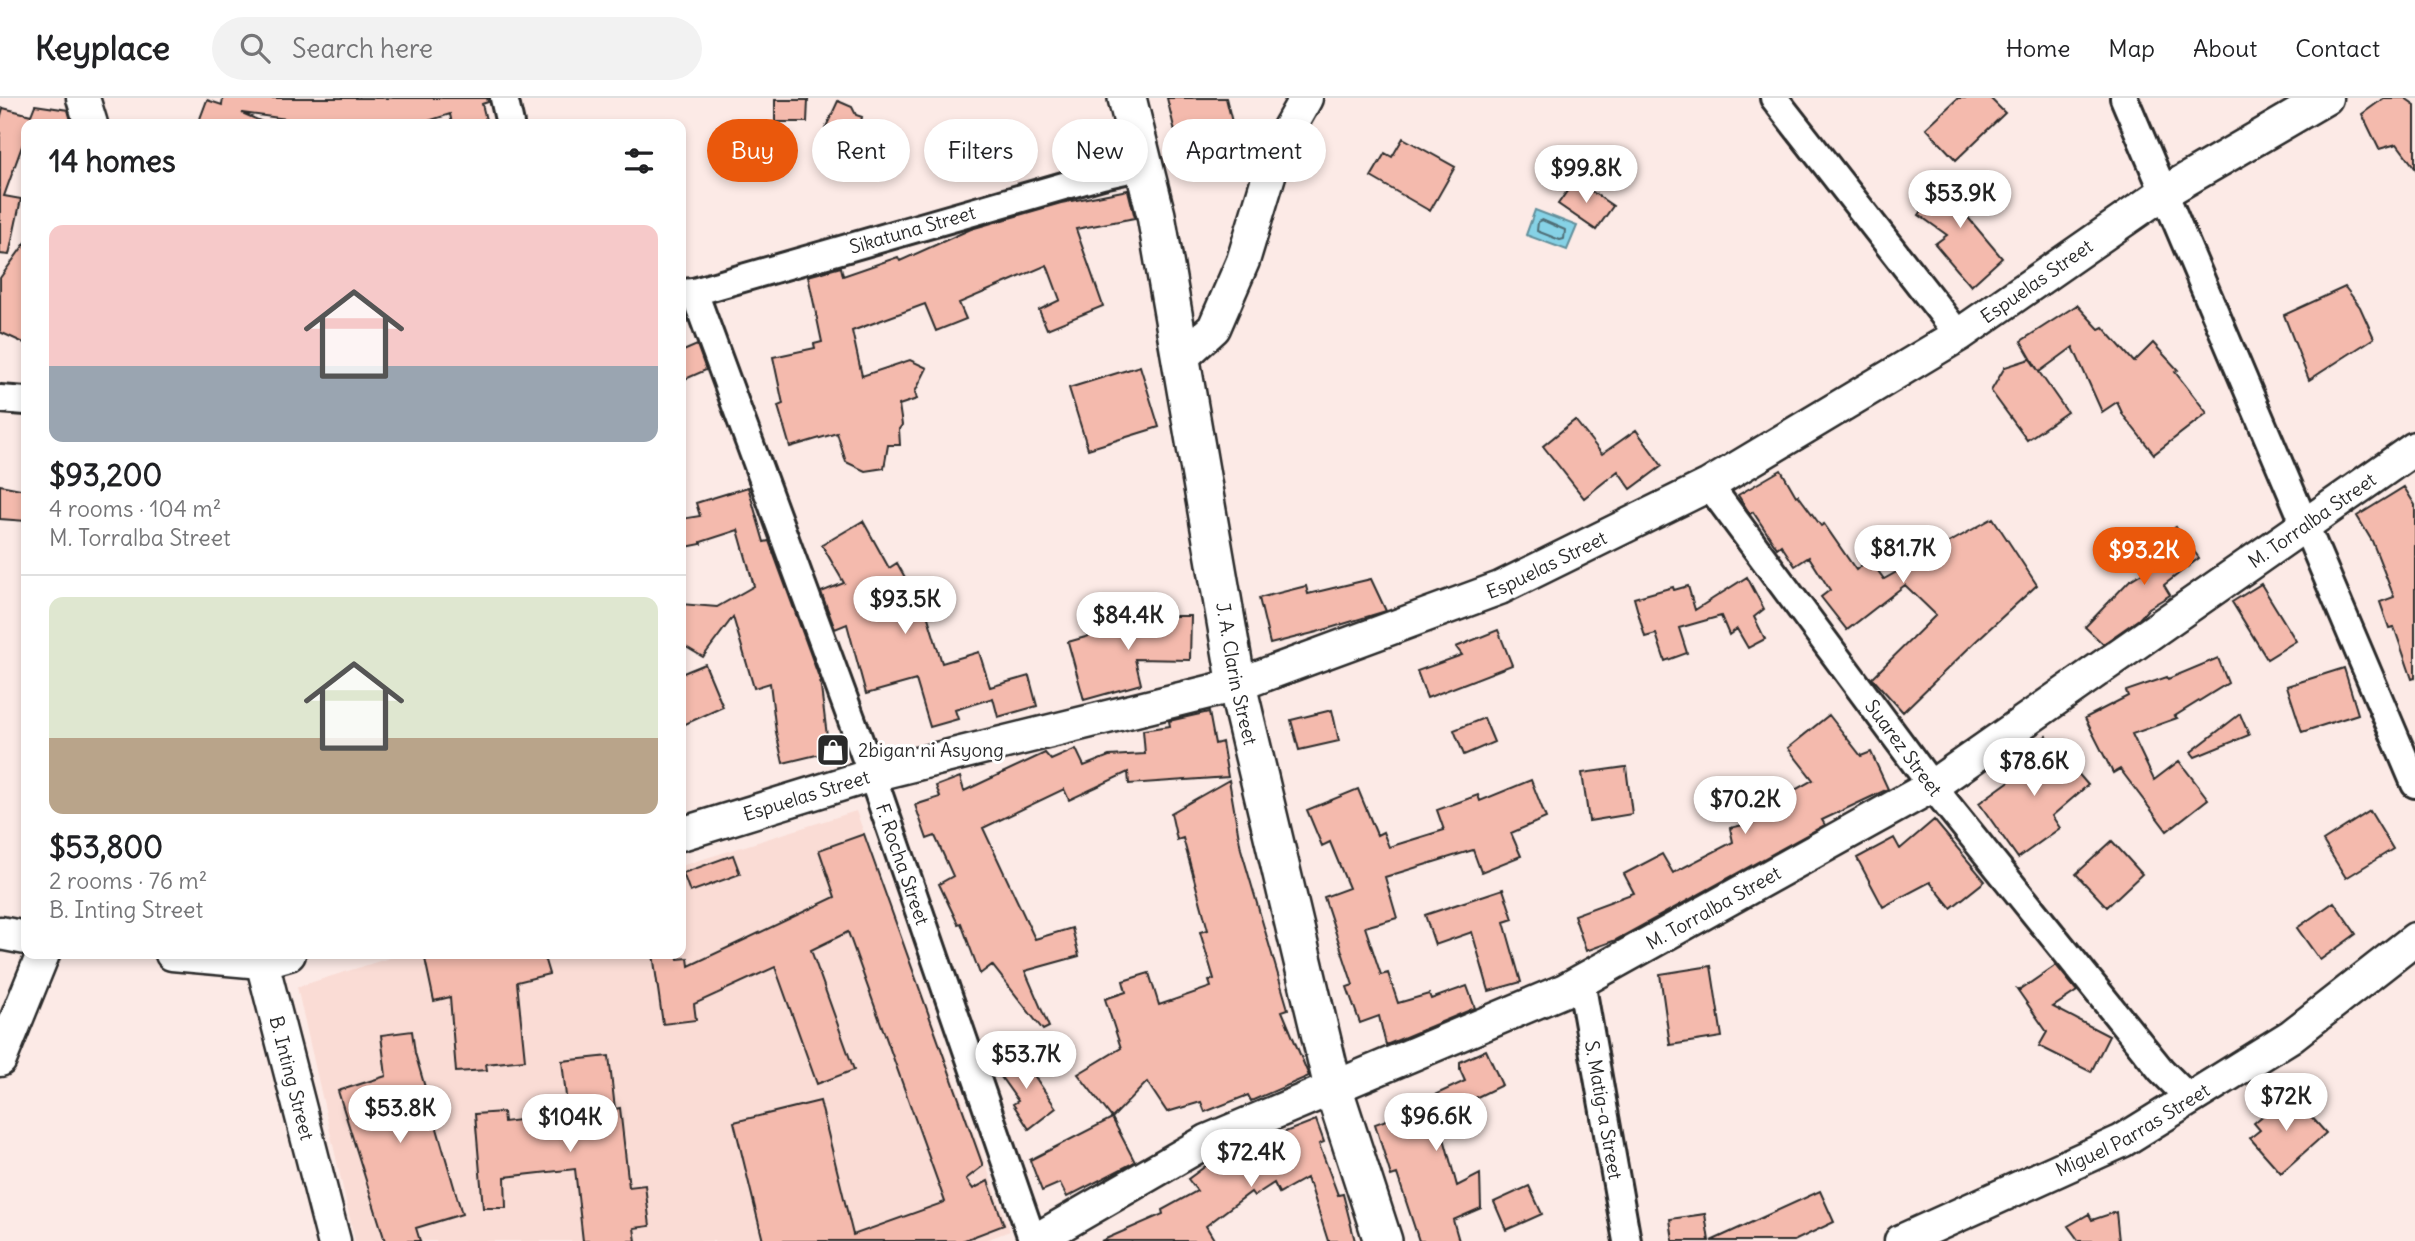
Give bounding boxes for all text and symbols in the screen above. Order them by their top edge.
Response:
search box [212,17,702,80]
text: Keyplace [35,27,170,69]
icon: search [236,29,274,67]
text: Search here [292,32,433,65]
text: Home [2006,33,2070,63]
text: Map [2108,33,2155,63]
text: About [2193,33,2257,63]
text: Contact [2295,33,2380,63]
chip: Buy [707,119,798,182]
chip: Rent [812,119,910,182]
chip: Filters [924,119,1038,182]
chip: New [1052,119,1148,182]
chip: Apartment [1162,119,1326,182]
text: 14 homes [49,142,176,180]
icon: filters [620,142,658,180]
pin: $99.8K [1529,146,1643,205]
text: $99.8K [1551,153,1621,182]
pin: $53.9K [1903,170,2017,230]
text: $53.9K [1924,178,1996,207]
street label: Sikatuna Street [846,200,978,259]
street label: Espuelas Street [1976,234,2097,328]
icon: home [291,271,417,397]
text: $93,200 [49,456,162,494]
street label: M. Torralba Street [2243,467,2380,573]
text: 4 rooms · 104 m² [49,494,221,523]
text: M. Torralba Street [49,523,231,552]
street label: Espuelas Street [1483,525,1611,604]
pin: $81.7K [1846,526,1960,585]
pin: $93.2K [2087,528,2201,587]
text: $81.7K [1870,533,1936,562]
text: $93.2K [2109,535,2179,564]
pin: $93.5K [848,576,962,636]
text: $93.5K [869,584,941,613]
pin: $84.4K [1071,592,1185,652]
text: $84.4K [1092,600,1164,629]
street label: J. A. Clarin Street [1211,600,1263,747]
icon: home [291,643,417,769]
street label: Suarez Street [1860,695,1947,801]
shop icon: 2bigan ni Asyong [814,731,852,769]
place label: 2bigan ni Asyong [858,738,1004,762]
pin: $78.6K [1977,738,2091,798]
text: $78.6K [1999,746,2069,775]
street label: Espuelas Street [740,765,872,826]
pin: $70.2K [1688,776,1802,836]
text: $70.2K [1710,784,1780,813]
street label: F. Rocha Street [871,800,935,928]
text: $53,800 [49,828,163,866]
street label: M. Torralba Street [1642,861,1785,955]
text: 2 rooms · 76 m² [49,866,207,895]
text: B. Inting Street [49,895,203,924]
street label: B. Inting Street [264,1013,319,1143]
pin: $53.7K [969,1032,1083,1091]
text: $53.7K [991,1039,1061,1068]
street label: S. Matig-a Street [1580,1039,1628,1181]
pin: $72K [2245,1074,2327,1133]
street label: Miguel Parras Street [2052,1078,2214,1181]
text: $72K [2261,1081,2311,1110]
pin: $53.8K [343,1086,457,1145]
text: $53.8K [364,1093,436,1122]
pin: $104K [521,1094,619,1154]
pin: $96.6K [1379,1094,1493,1153]
text: $96.6K [1400,1101,1472,1130]
text: $104K [538,1102,602,1131]
pin: $72.4K [1194,1130,1308,1189]
text: $72.4K [1217,1137,1285,1166]

